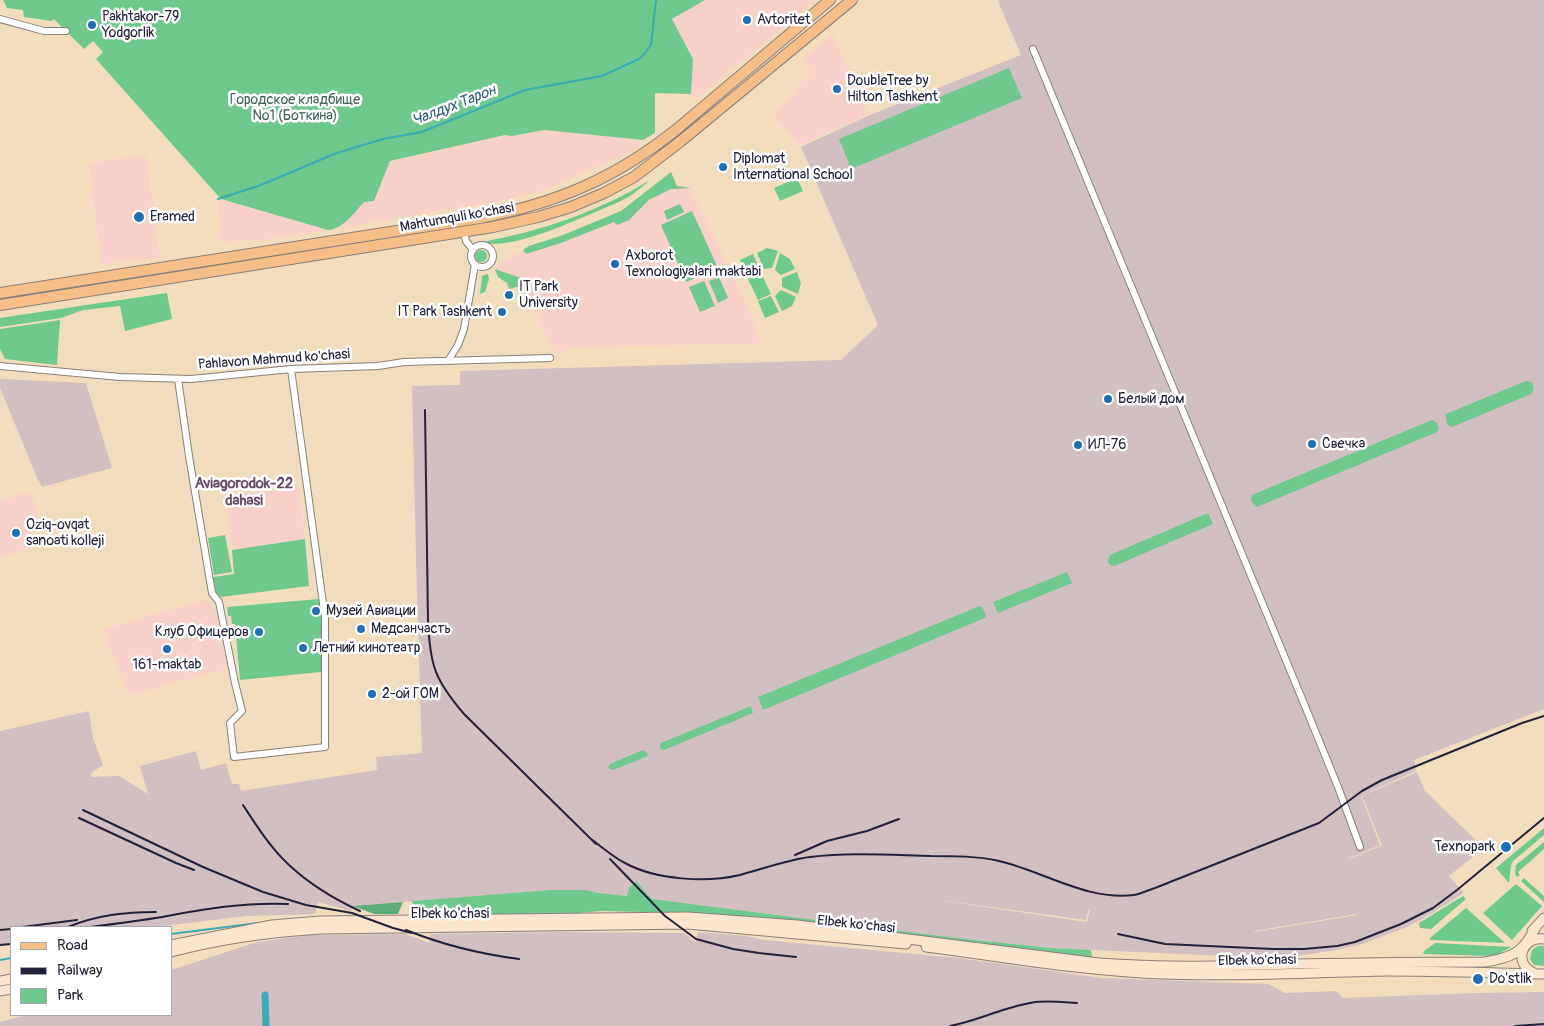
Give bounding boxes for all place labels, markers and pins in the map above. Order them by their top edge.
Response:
place label: Pakhtakor-79 Yodgorlik [102,9,179,41]
place label: Avtoritet [757,12,810,28]
marker: Avtoritet [741,14,753,26]
marker: Pakhtakor-79 Yodgorlik [86,19,98,31]
place label: DoubleTree by Hilton Tashkent [847,73,938,105]
marker: DoubleTree by Hilton Tashkent [831,83,843,95]
place label: Diplomat International School [733,151,853,184]
marker: Diplomat International School [717,161,729,173]
place label: Eramed [150,209,195,225]
marker: Eramed [132,210,146,224]
place label: Axborot Texnologiyalari maktabi [625,248,761,280]
marker: Axborot Texnologiyalari maktabi [609,258,621,270]
place label: IT Park University [519,279,578,312]
marker: IT Park University [503,289,515,301]
place label: IT Park Tashkent [398,304,492,320]
marker: IT Park Tashkent [496,306,508,318]
place label: Белый дом [1118,391,1185,407]
marker: Белый дом [1102,393,1114,405]
place label: Свечка [1322,436,1365,452]
place label: ИЛ-76 [1088,437,1126,453]
marker: Свечка [1306,438,1318,450]
marker: ИЛ-76 [1072,439,1084,451]
place label: Oziq-ovqat sanoati kolleji [26,517,104,550]
marker: Oziq-ovqat sanoati kolleji [10,527,22,539]
place label: Музей Авиации [326,603,415,619]
marker: Музей Авиации [310,605,322,617]
place label: Медсанчасть [371,621,451,637]
marker: Медсанчасть [355,623,367,635]
place label: Клуб Офицеров [155,624,249,640]
marker: Клуб Офицеров [253,626,265,638]
place label: Летний кинотеатр [313,640,420,656]
marker: Летний кинотеатр [297,642,309,654]
marker: 161-maktab [161,643,173,655]
place label: 161-maktab [133,657,201,673]
place label: 2-ой ГОМ [382,686,439,702]
marker: 2-ой ГОМ [366,688,378,700]
place label: Texnopark [1434,839,1495,855]
marker: Texnopark [1499,840,1513,854]
place label: Do'stlik [1489,971,1532,987]
marker: Do'stlik [1471,972,1485,986]

